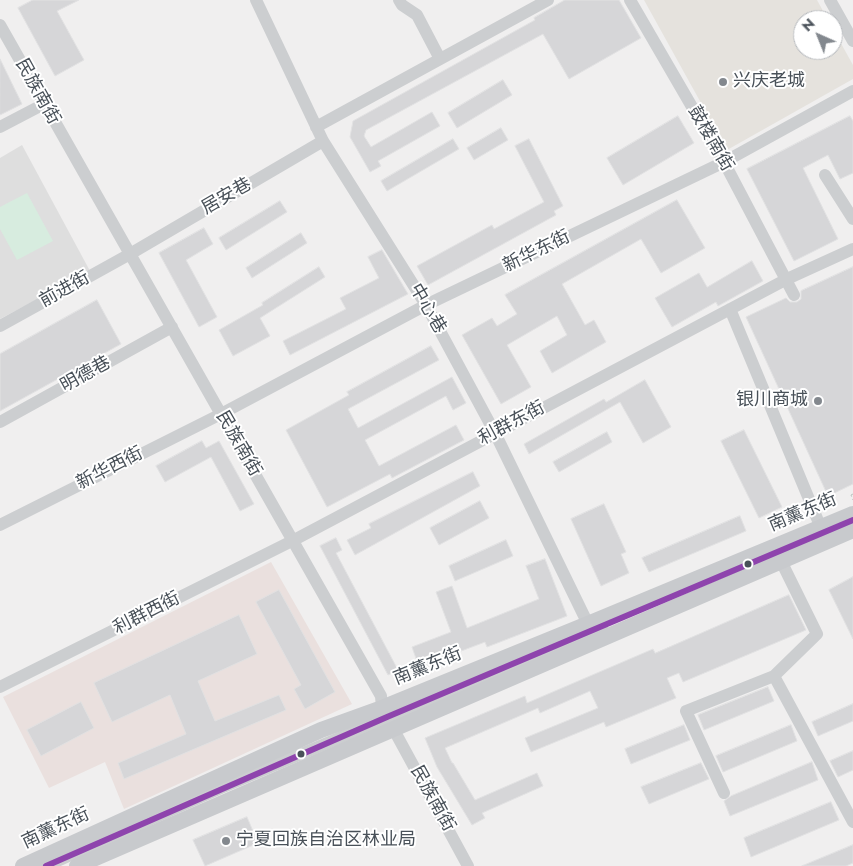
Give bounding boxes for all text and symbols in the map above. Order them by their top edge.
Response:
north arrow [793,10,843,60]
text: N [797,14,819,36]
street label: 民族南街 [10,55,64,129]
place label: 兴庆老城 [733,71,805,93]
marker: 兴庆老城 [717,76,729,88]
street label: 鼓楼南街 [683,102,737,176]
street label: 居安巷 [198,174,256,220]
street label: 新华东街 [500,227,574,277]
street label: 前进街 [36,267,94,313]
street label: 中心巷 [404,280,450,338]
street label: 明德巷 [57,352,115,398]
place label: 银川商城 [736,390,808,412]
marker: 银川商城 [812,395,824,407]
street label: 利群东街 [475,398,549,450]
street label: 民族南街 [211,407,265,481]
street label: 新华西街 [73,443,147,495]
street label: 南薰东街 [766,489,840,537]
unlabelled marker [743,559,753,569]
street label: 利群西街 [110,588,184,640]
street label: 南薰东街 [391,644,465,690]
unlabelled marker [296,749,306,759]
street label: 民族南街 [405,762,459,836]
street label: 南薰东街 [19,804,93,854]
place label: 宁夏回族自治区林业局 [236,830,416,852]
marker: 宁夏回族自治区林业局 [220,835,232,847]

